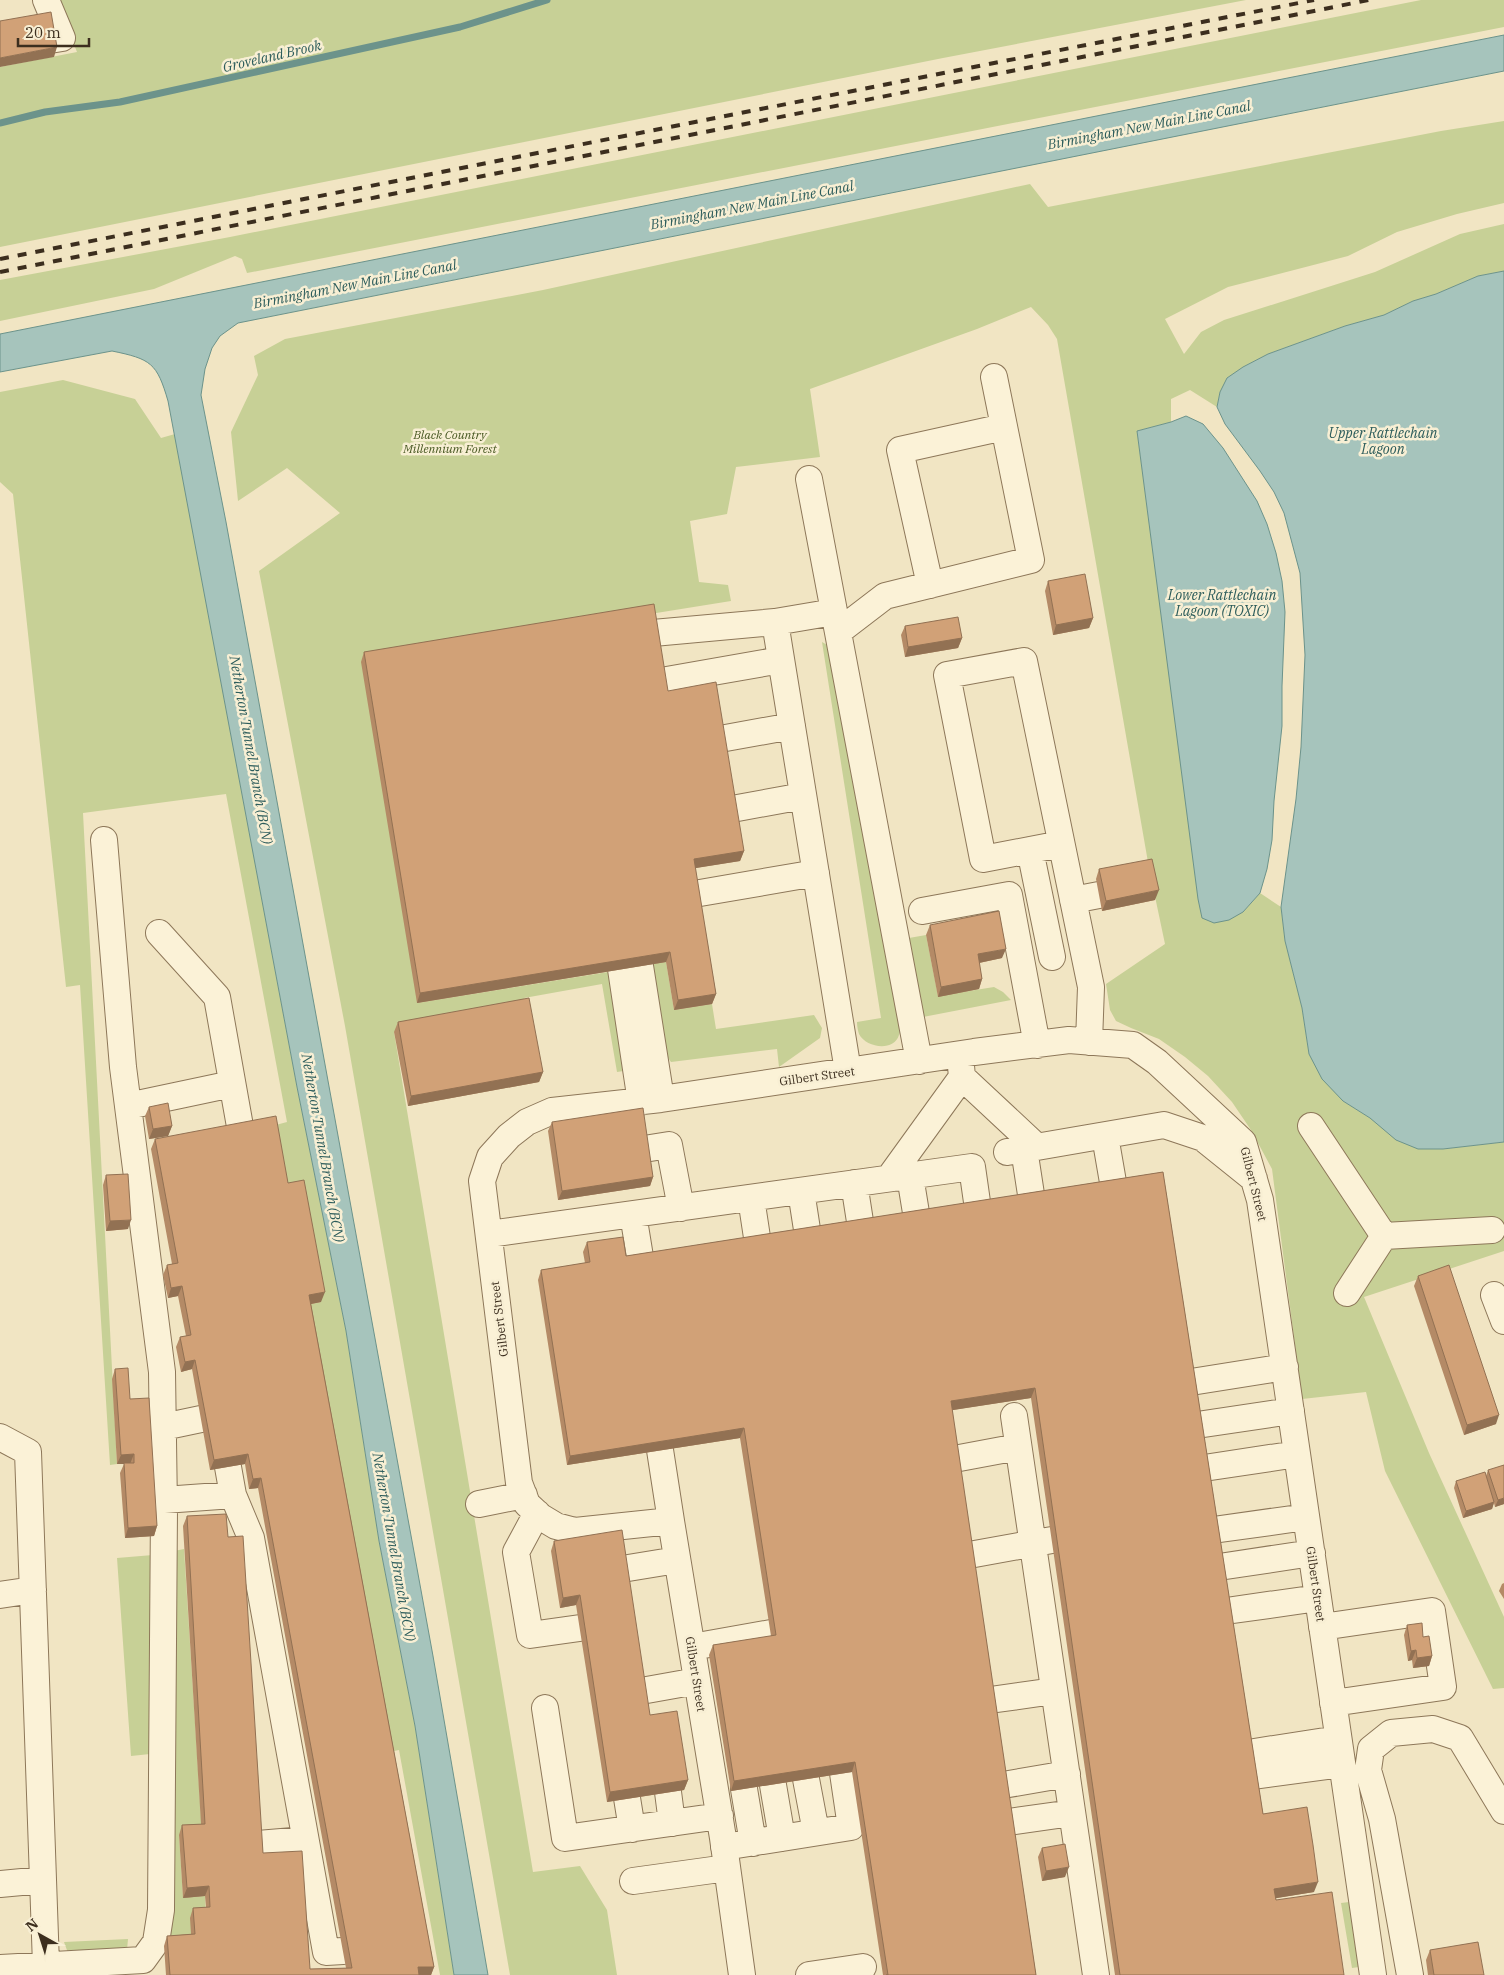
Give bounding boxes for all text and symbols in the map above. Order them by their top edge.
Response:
scale bar [18,15,89,47]
text: 20 m [25,23,61,42]
water label: Groveland Brook [221,36,324,76]
water label: Birmingham New Main Line Canal [1045,96,1253,154]
water label: Birmingham New Main Line Canal [648,176,856,234]
water label: Birmingham New Main Line Canal [251,255,459,313]
water label: Upper Rattlechain Lagoon [1328,424,1438,458]
park label: Black Country Millennium Forest [402,427,497,456]
water label: Lower Rattlechain Lagoon (TOXIC) [1167,586,1276,620]
water label: Netherton Tunnel Branch (BCN) [225,653,276,846]
water label: Netherton Tunnel Branch (BCN) [297,1051,348,1244]
street label: Gilbert Street [778,1063,856,1089]
street label: Gilbert Street [1238,1145,1270,1223]
street label: Gilbert Street [487,1280,511,1358]
water label: Netherton Tunnel Branch (BCN) [368,1450,419,1643]
street label: Gilbert Street [1303,1545,1329,1623]
street label: Gilbert Street [683,1635,709,1713]
north arrow [15,1910,65,1960]
text: N [22,1914,42,1935]

